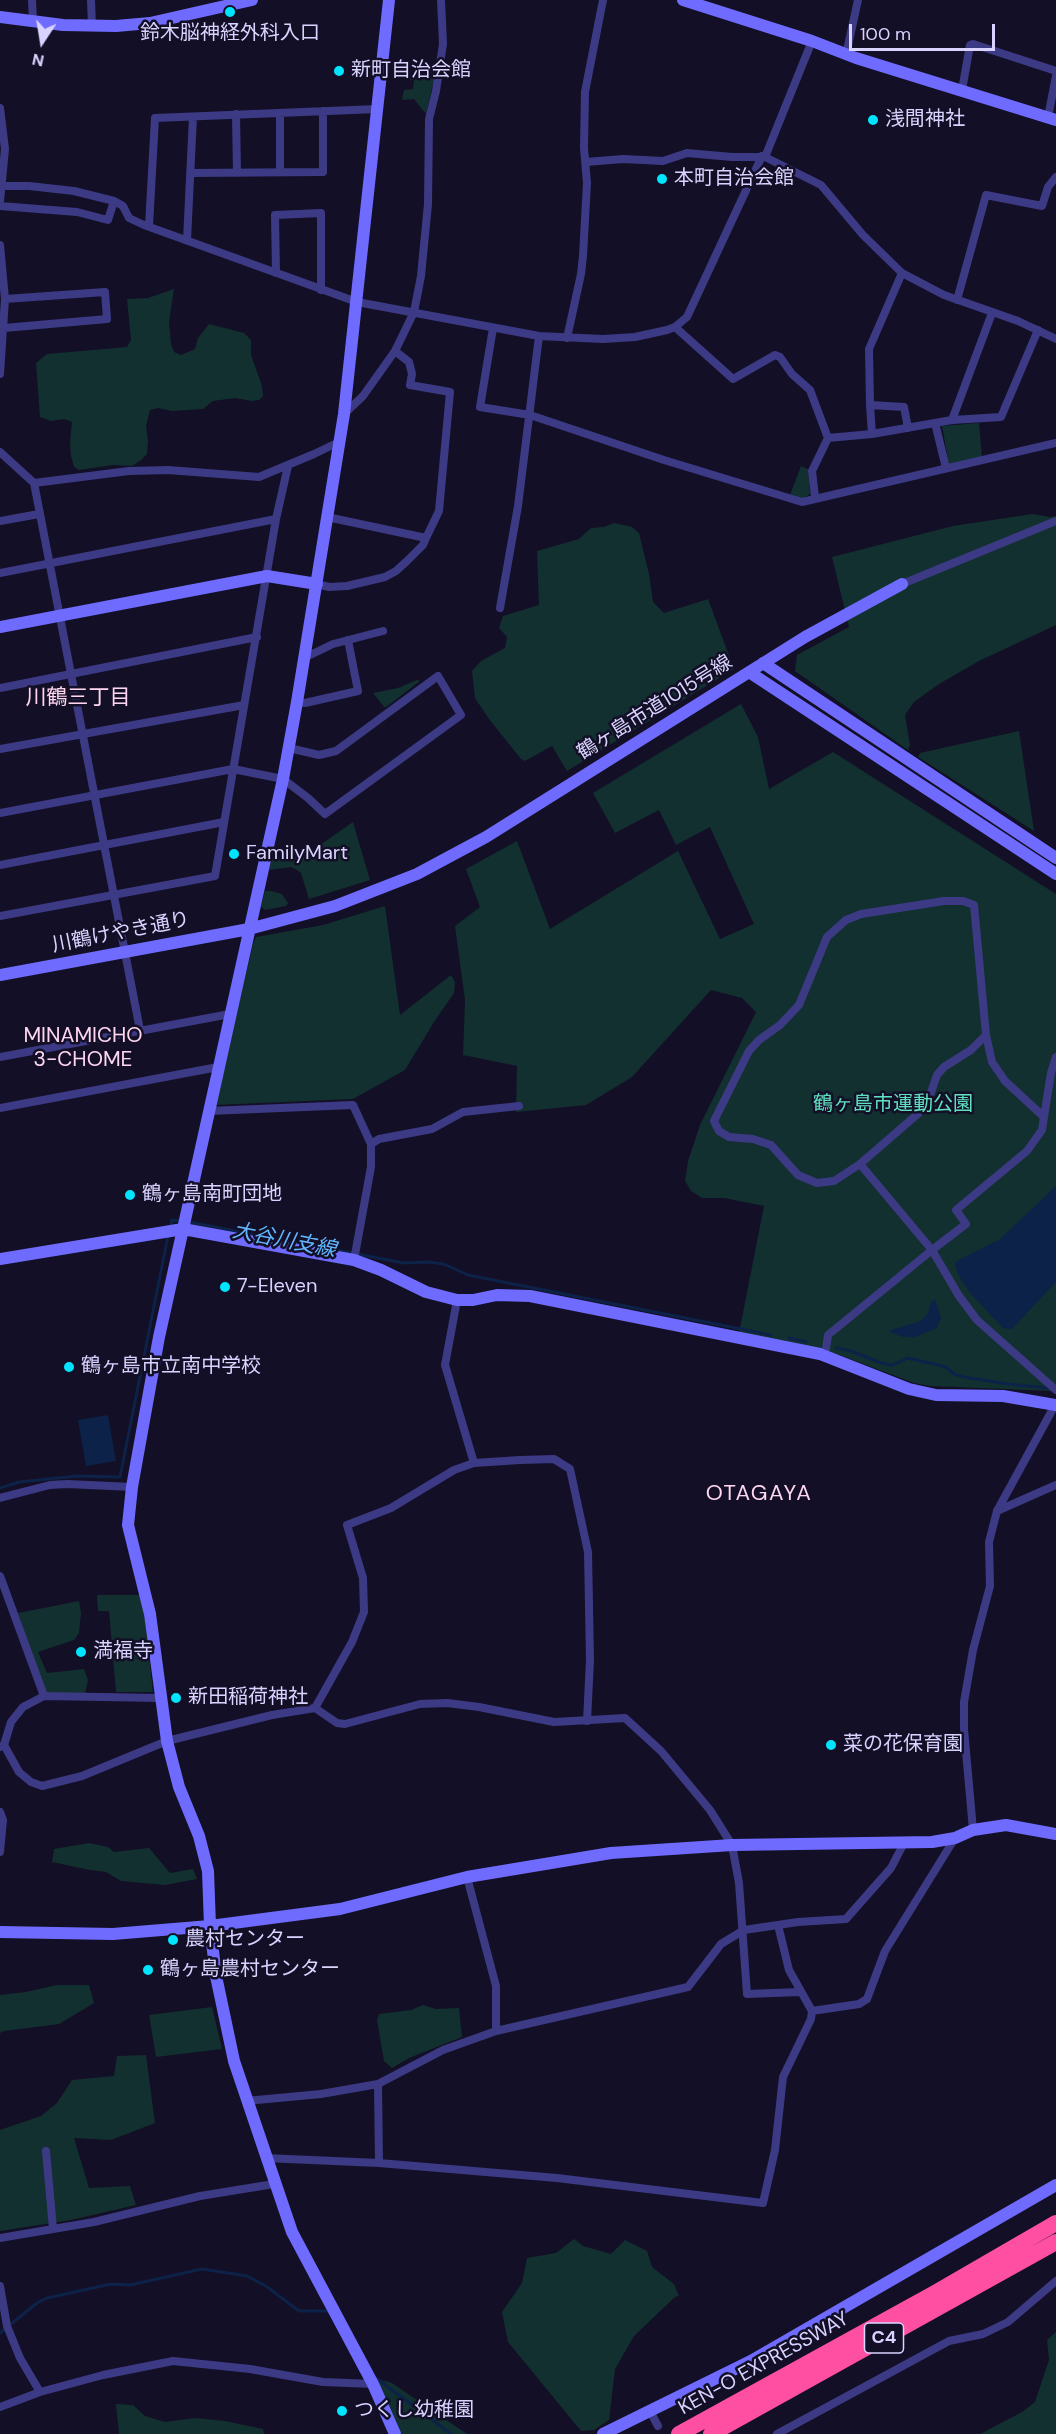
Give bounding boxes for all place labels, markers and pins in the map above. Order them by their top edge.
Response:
marker: 鈴木脳神経外科入口 [223,5,237,19]
place label: 鈴木脳神経外科入口 [140,22,320,46]
place label: 新町自治会館 [351,59,471,83]
marker: 新町自治会館 [332,64,346,78]
place label: 浅間神社 [885,108,965,132]
marker: 浅間神社 [866,113,880,127]
place label: 本町自治会館 [674,167,794,191]
marker: 本町自治会館 [655,172,669,186]
place label: FamilyMart [246,842,348,866]
marker: FamilyMart [227,847,241,861]
place label: 鶴ヶ島南町団地 [142,1183,282,1207]
marker: 鶴ヶ島南町団地 [123,1188,137,1202]
place label: 7-Eleven [237,1275,317,1299]
marker: 7-Eleven [218,1280,232,1294]
place label: 鶴ヶ島市立南中学校 [81,1355,261,1379]
marker: 鶴ヶ島市立南中学校 [62,1360,76,1374]
place label: 満福寺 [93,1640,153,1664]
marker: 満福寺 [74,1645,88,1659]
place label: 新田稲荷神社 [188,1686,308,1710]
marker: 新田稲荷神社 [169,1691,183,1705]
place label: 菜の花保育園 [843,1733,963,1757]
marker: 菜の花保育園 [824,1738,838,1752]
place label: 農村センター [185,1928,305,1952]
marker: 農村センター [166,1933,180,1947]
place label: 鶴ヶ島農村センター [160,1958,340,1982]
marker: 鶴ヶ島農村センター [141,1963,155,1977]
place label: つくし幼稚園 [354,2399,474,2423]
marker: つくし幼稚園 [335,2404,349,2418]

